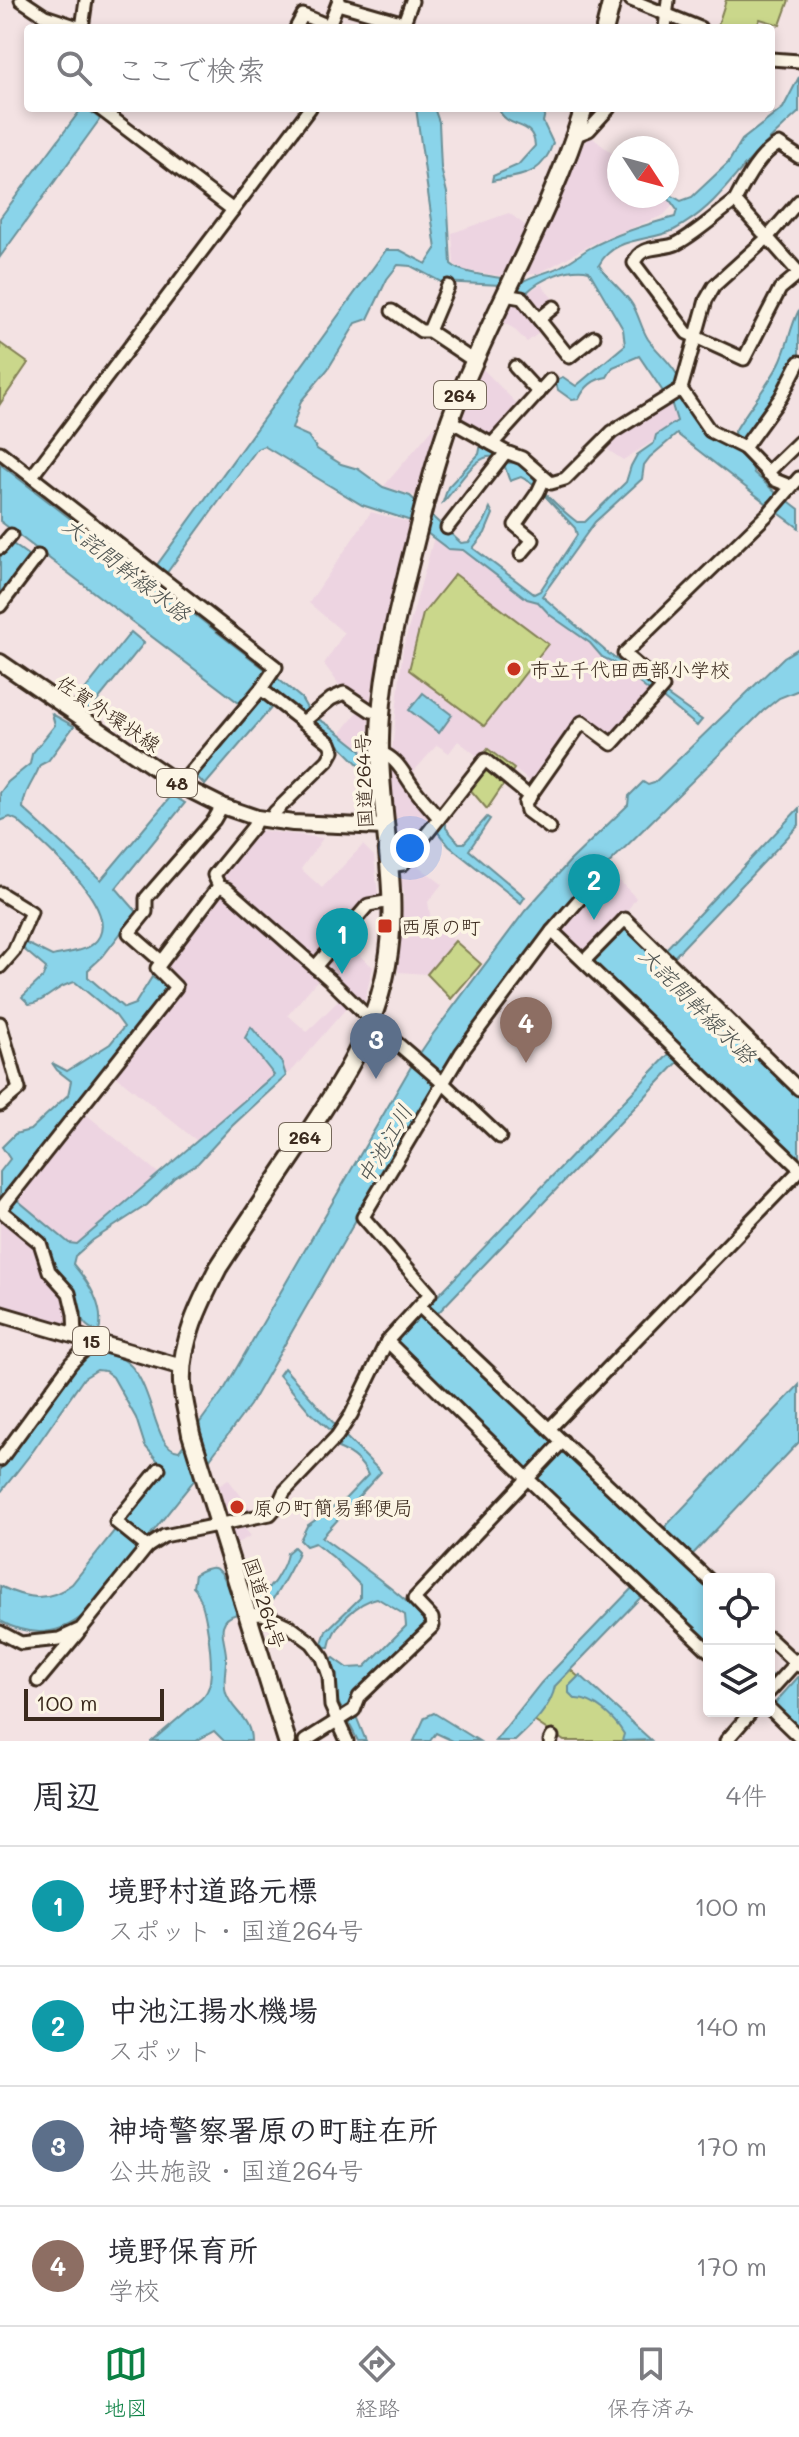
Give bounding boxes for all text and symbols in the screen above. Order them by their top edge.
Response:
search box [24,24,775,112]
icon: search [52,46,96,90]
text: ここで検索 [116,49,266,89]
north arrow [607,136,679,208]
road number: 264 [434,381,486,409]
water label: 大詫間幹線水路 [57,510,198,629]
place label: 市立千代田西部小学校 [530,656,730,682]
marker: 市立千代田西部小学校 [505,660,523,678]
street label: 佐賀外環状線 [52,669,166,757]
street label: 国道264号 [348,733,378,829]
road number: 48 [157,769,197,797]
your location [390,828,430,868]
pin: 2 [568,854,620,920]
pin: 1 [316,908,368,974]
place label: 西原の町 [401,913,481,939]
marker: 西原の町 [376,917,394,935]
water label: 大詫間幹線水路 [633,940,764,1071]
pin: 4 [500,997,552,1063]
pin: 3 [350,1013,402,1079]
water label: 中池江川 [349,1099,419,1189]
road number: 264 [279,1123,331,1151]
road number: 15 [73,1327,109,1355]
place label: 原の町簡易郵便局 [253,1494,413,1520]
marker: 原の町簡易郵便局 [228,1498,246,1516]
street label: 国道264号 [238,1554,292,1652]
map controls [703,1573,775,1717]
button: locate [703,1573,775,1645]
button: layers [703,1645,775,1717]
scale bar [24,1685,164,1721]
text: 100 m [36,1688,98,1717]
text: 周辺 [32,1772,100,1817]
text: 4件 [726,1778,767,1812]
text: 境野村道路元標 [108,1869,318,1909]
text: 1 [52,1889,64,1923]
text: 100 m [694,1889,767,1923]
text: スポット · 国道264号 [108,1913,363,1947]
text: 中池江揚水機場 [108,1989,318,2029]
text: 2 [51,2009,65,2043]
text: 140 m [695,2009,767,2043]
text: スポット [108,2033,212,2067]
text: 神埼警察署原の町駐在所 [108,2109,438,2149]
text: 3 [50,2129,66,2163]
text: 170 m [696,2129,767,2163]
text: 公共施設 · 国道264号 [108,2153,363,2187]
text: 境野保育所 [108,2229,258,2269]
text: 4 [50,2249,66,2283]
text: 170 m [696,2249,767,2283]
text: 学校 [108,2273,160,2307]
tab: 地図 [104,2342,148,2422]
tab: 経路 [355,2342,399,2422]
tab: 保存済み [607,2342,695,2422]

